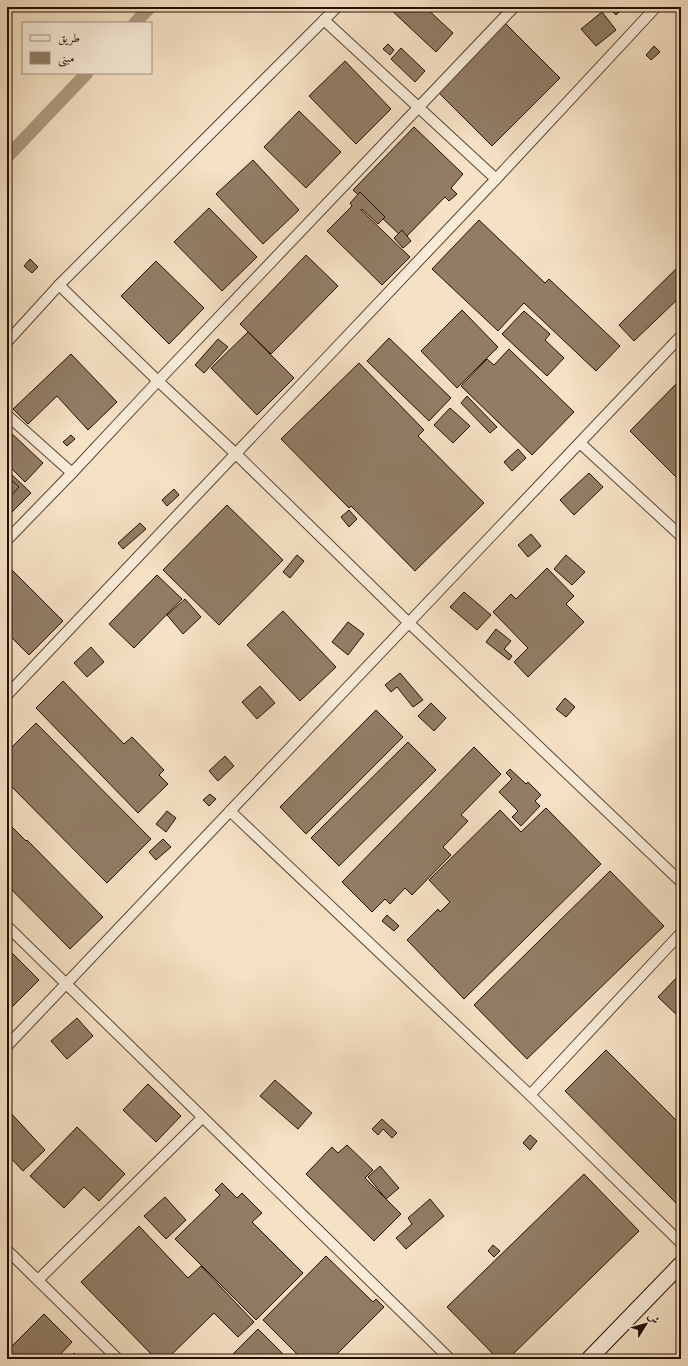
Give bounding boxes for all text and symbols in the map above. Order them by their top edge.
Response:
legend [22,22,152,74]
text: طريق [58,31,80,46]
text: مبنى [58,51,74,67]
north arrow [626,1304,666,1344]
text: ش [644,1310,662,1327]

